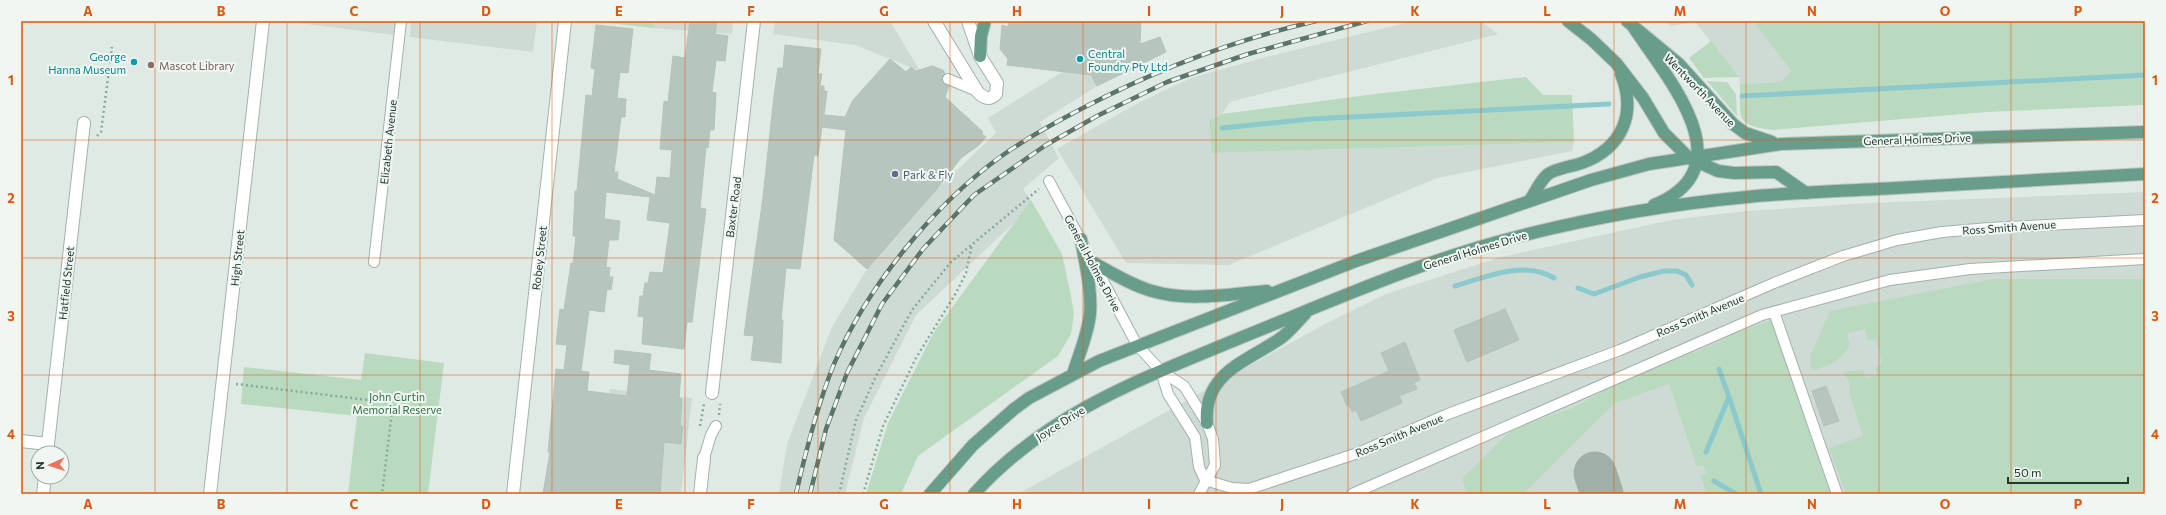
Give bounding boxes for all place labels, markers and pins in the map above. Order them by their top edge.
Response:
place label: Central Foundry Pty Ltd [1088,47,1168,73]
place label: George Hanna Museum [48,50,126,76]
marker: Central Foundry Pty Ltd [1075,54,1085,64]
marker: George Hanna Museum [129,57,139,67]
place label: Mascot Library [159,59,235,72]
marker: Mascot Library [146,60,156,70]
place label: Park & Fly [903,168,953,181]
marker: Park & Fly [890,169,900,179]

